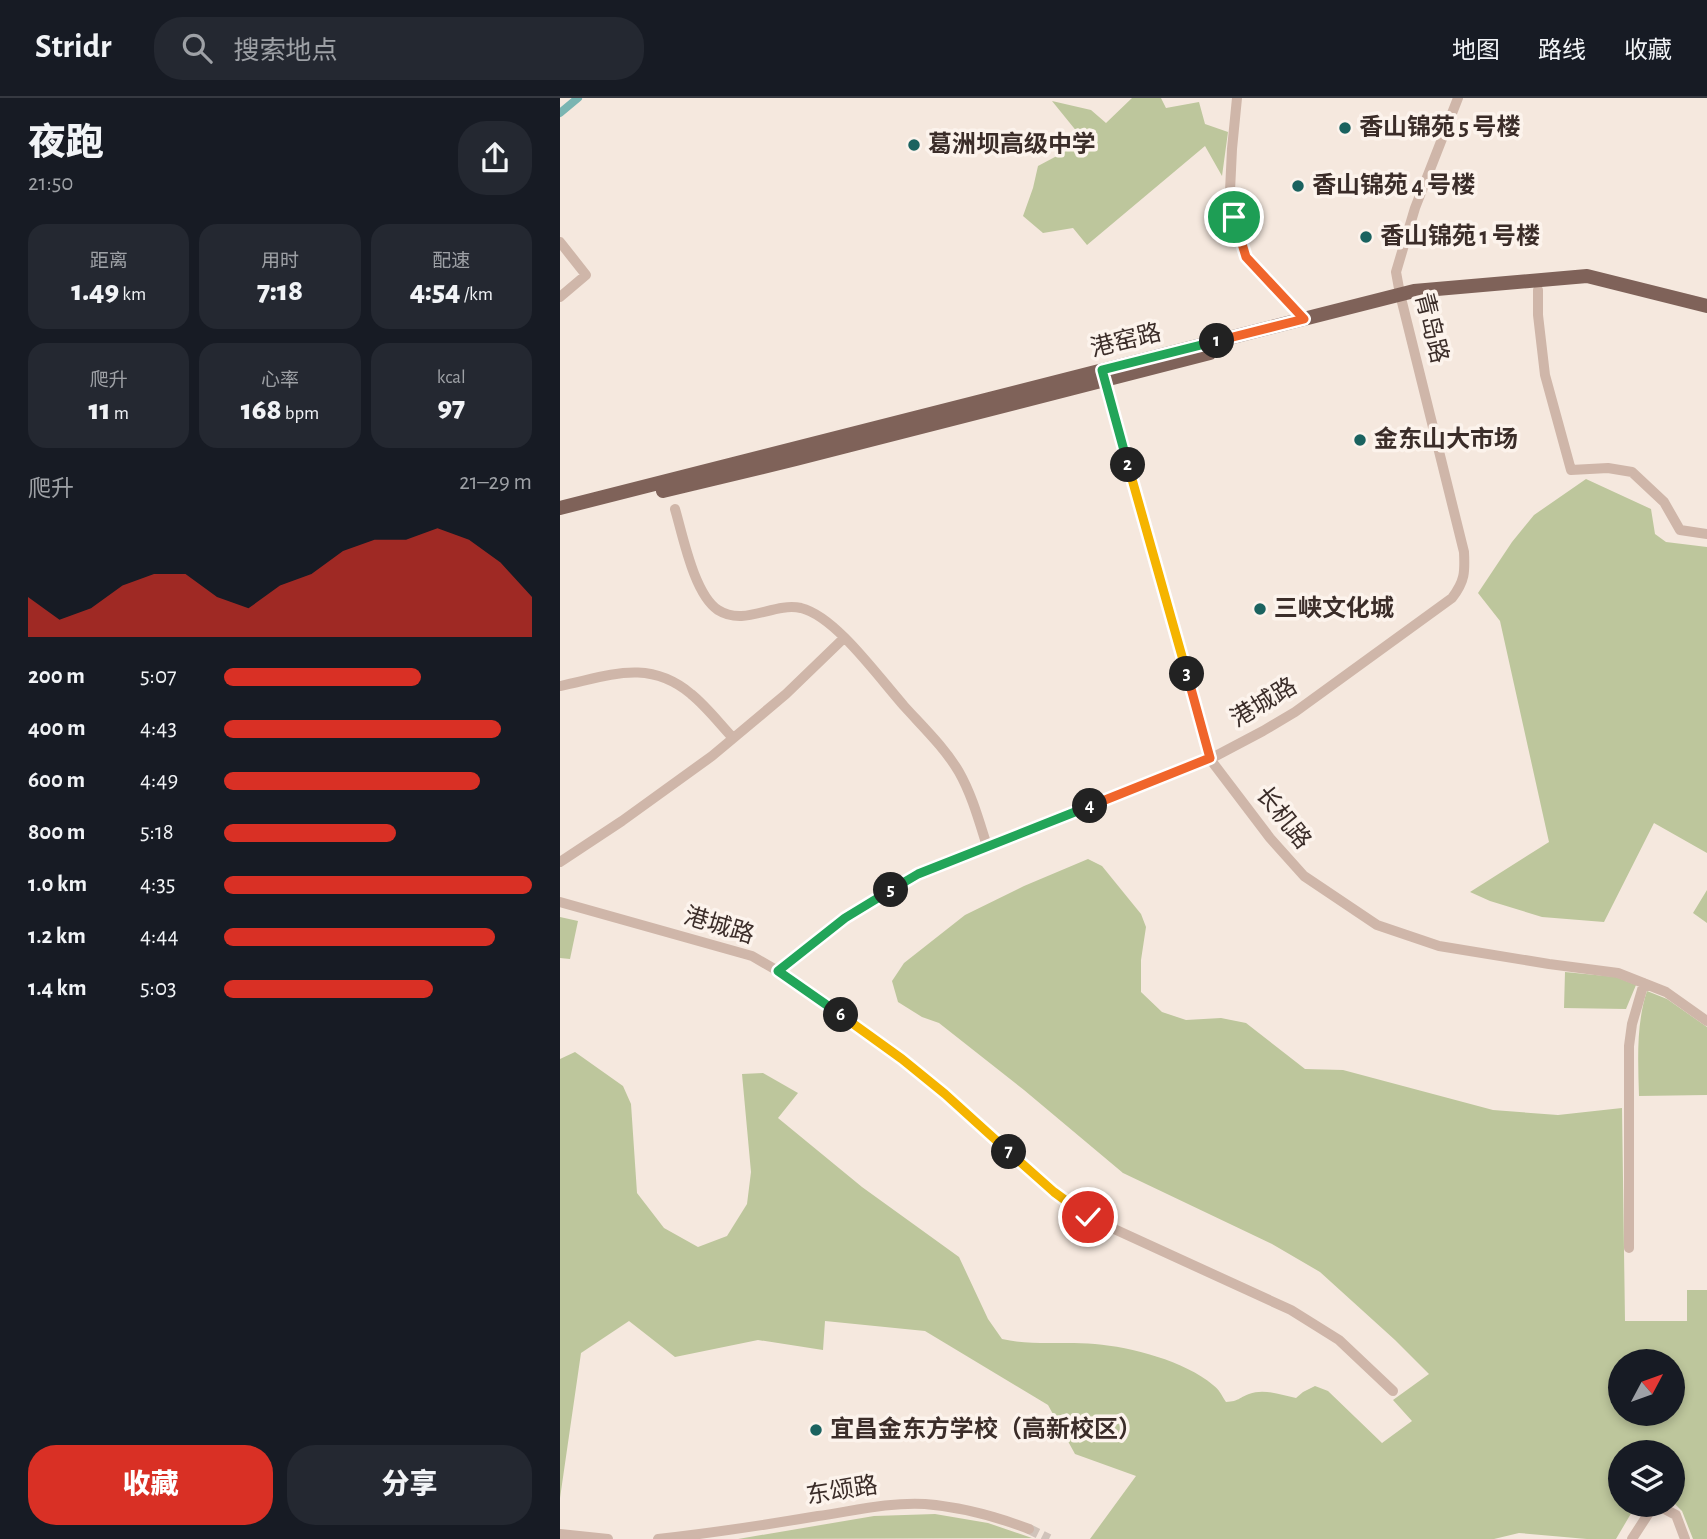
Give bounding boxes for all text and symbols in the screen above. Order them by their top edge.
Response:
search box [154,17,644,80]
icon: search [178,29,216,67]
text: Stridr [35,31,112,64]
text: 搜索地点 [234,38,338,64]
text: 地图 [1452,39,1500,63]
text: 路线 [1538,39,1586,63]
text: 收藏 [1624,39,1672,63]
place label: 香山锦苑 5 号楼 [1359,114,1521,140]
marker: 香山锦苑 5 号楼 [1337,120,1353,136]
button: share [458,121,532,195]
text: 夜跑 [28,125,104,163]
place label: 葛洲坝高级中学 [928,131,1096,157]
marker: 葛洲坝高级中学 [906,137,922,153]
text: 21:50 [28,172,73,195]
place label: 香山锦苑 4 号楼 [1312,172,1475,198]
marker: 香山锦苑 4 号楼 [1290,178,1306,194]
pin [1204,187,1264,247]
icon: arrive [1215,198,1253,236]
place label: 香山锦苑 1 号楼 [1380,223,1540,249]
marker: 香山锦苑 1 号楼 [1358,229,1374,245]
text: 距离 [90,252,128,271]
text: 用时 [261,252,299,271]
text: 配速 [432,252,470,271]
text: 1.49 [71,276,119,306]
text: 7:18 [257,276,303,306]
text: 4:54 [410,276,461,306]
text: km [119,285,146,304]
text: /km [461,285,493,304]
street label: 青岛路 [1411,290,1453,366]
street label: 港窑路 [1088,319,1164,361]
pin: 1 [1200,324,1234,358]
text: 1 [1213,331,1220,350]
text: kcal [437,368,466,387]
text: 爬升 [90,371,128,390]
text: 心率 [261,371,299,390]
text: 97 [437,392,465,422]
text: 11 [88,395,111,425]
text: 168 [241,395,282,425]
text: m [111,404,129,423]
text: bpm [282,404,319,423]
place label: 金东山大市场 [1374,426,1518,452]
marker: 金东山大市场 [1352,432,1368,448]
pin: 2 [1110,448,1146,482]
text: 2 [1123,455,1132,474]
text: 21–29 m [459,471,532,494]
text: 爬升 [28,478,74,501]
place label: 三峡文化城 [1274,595,1394,621]
marker: 三峡文化城 [1252,601,1268,617]
pin: 3 [1170,656,1204,692]
text: 3 [1182,664,1191,683]
text: 200 m [28,665,85,688]
text: 5:07 [140,665,177,688]
street label: 港城路 [1226,672,1301,732]
text: 400 m [28,717,86,740]
text: 4:43 [140,717,177,740]
text: 600 m [28,769,85,792]
text: 4:49 [140,769,178,792]
street label: 长机路 [1251,781,1317,854]
pin: 4 [1072,788,1108,824]
text: 4 [1085,796,1094,815]
text: 800 m [28,821,85,844]
text: 5:18 [140,821,174,844]
pin: 5 [874,872,908,908]
text: 1.0 km [28,873,87,896]
text: 4:35 [140,873,175,896]
text: 5 [886,880,895,899]
street label: 港城路 [681,902,758,948]
text: 1.2 km [28,925,86,948]
text: 4:44 [140,925,178,948]
text: 1.4 km [28,977,87,1000]
text: 5:03 [140,977,177,1000]
pin: 6 [824,998,858,1032]
text: 6 [836,1005,845,1024]
pin: 7 [992,1134,1026,1170]
text: 7 [1004,1142,1013,1161]
pin [1058,1187,1118,1247]
icon: check [1069,1198,1107,1236]
north arrow [1608,1349,1685,1426]
map controls [1608,1349,1685,1517]
place label: 宜昌金东方学校（高新校区） [830,1416,1142,1442]
marker: 宜昌金东方学校（高新校区） [808,1422,824,1438]
button: layers [1608,1440,1685,1517]
button: 收藏 [28,1445,273,1525]
button: 分享 [287,1445,532,1525]
street label: 东颂路 [804,1472,879,1508]

